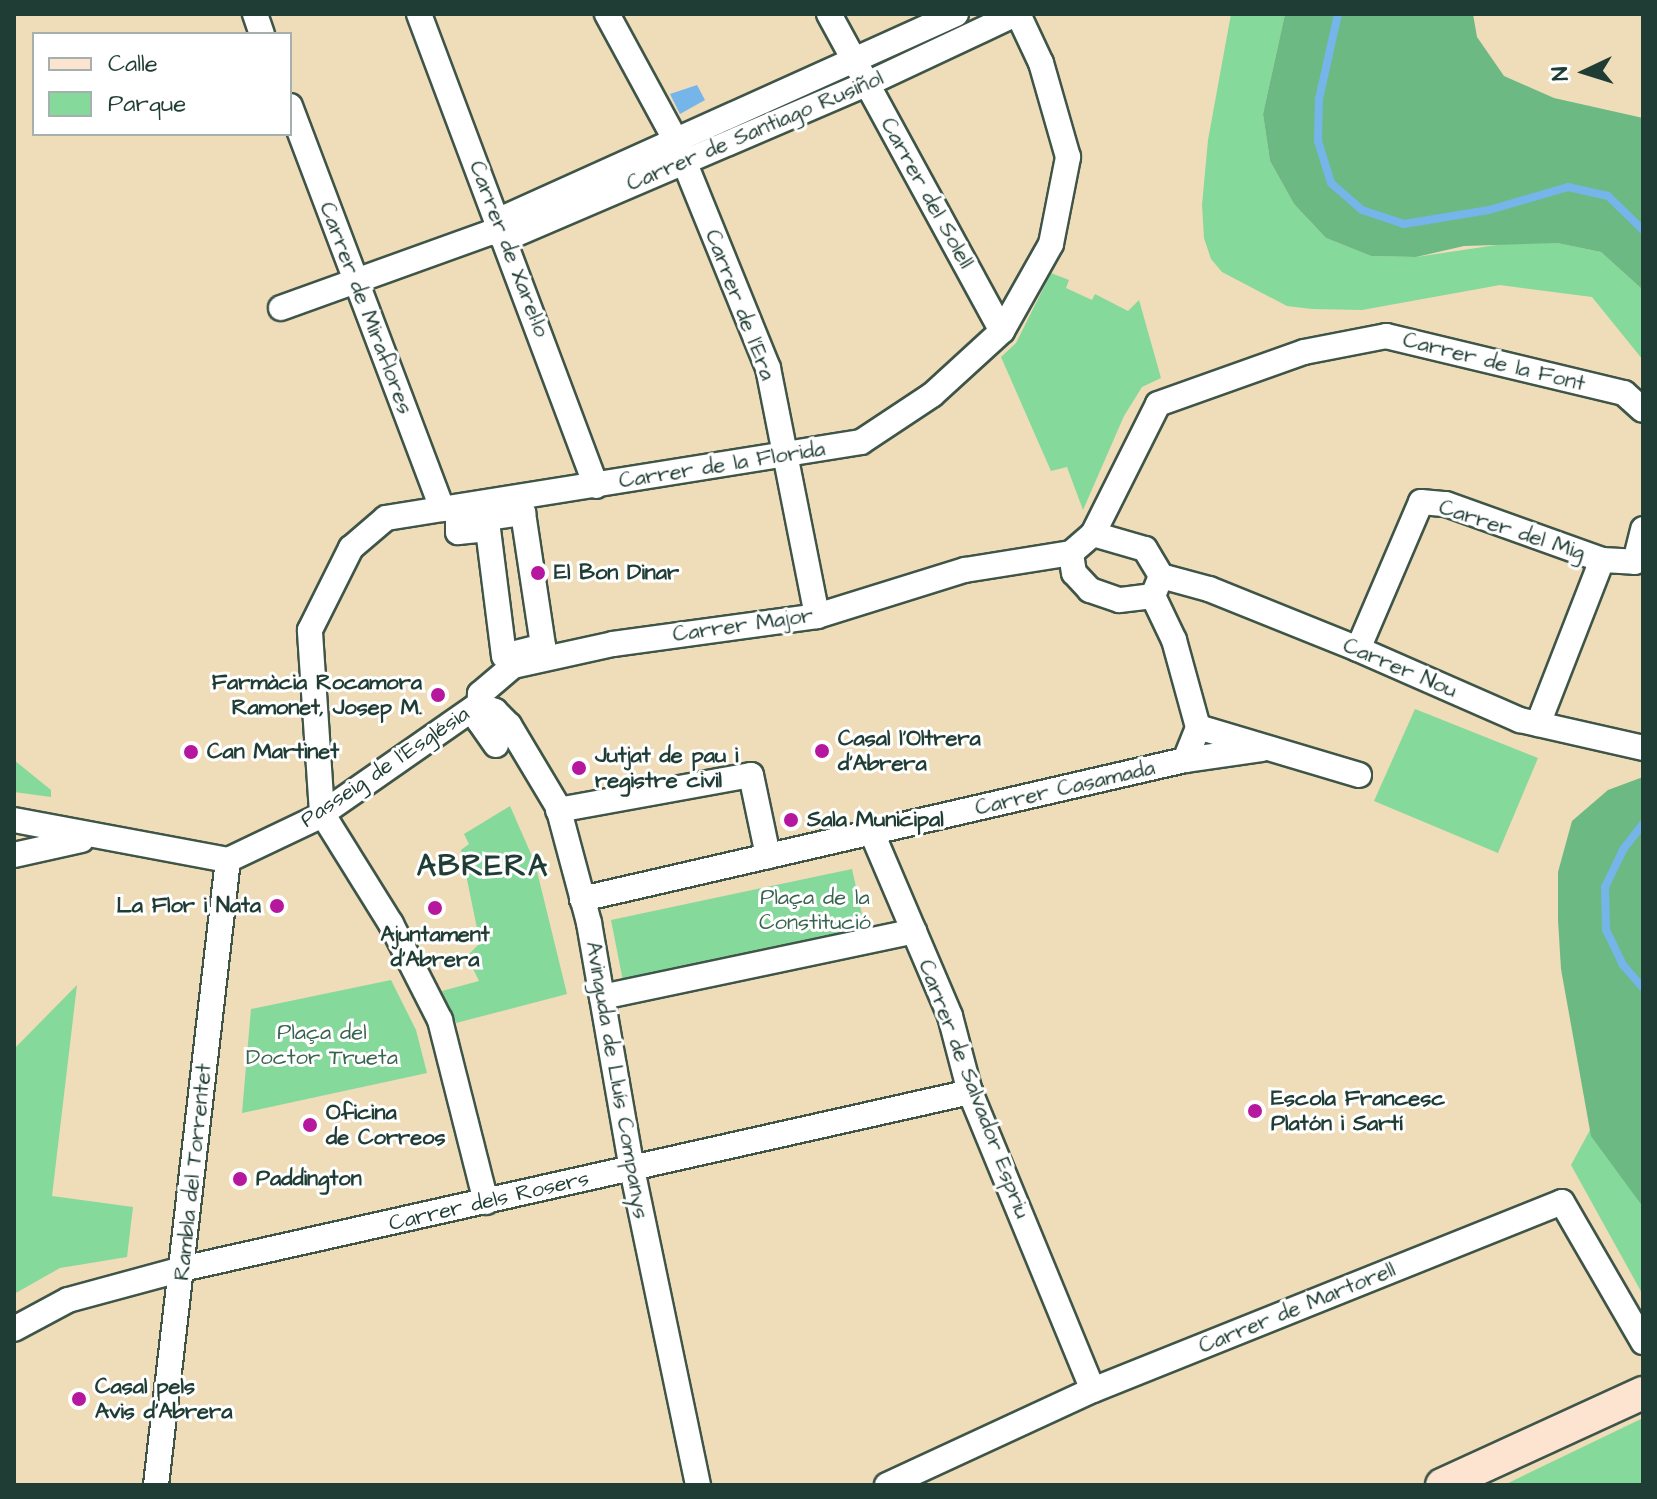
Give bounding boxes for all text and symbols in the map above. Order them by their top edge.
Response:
legend [32,32,292,136]
north arrow [1545,32,1625,112]
text: Calle [108,47,158,81]
street label: Carrer de Santiago Rusiñol [623,65,887,197]
text: N [1545,66,1577,82]
text: Parque [108,87,186,121]
street label: Carrer del Solell [875,113,979,273]
street label: Carrer de Xarel·lo [463,157,555,341]
street label: Carrer de Miraflores [313,198,419,418]
street label: Carrer de l'Era [699,226,781,384]
street label: Carrer de la Font [1400,327,1588,397]
street label: Carrer de la Florida [617,436,827,494]
street label: Carrer del Mig [1436,494,1588,566]
place label: El Bon Dinar [554,560,679,586]
marker: El Bon Dinar [529,564,547,582]
street label: Carrer Major [671,602,815,648]
street label: Carrer Nou [1339,632,1461,704]
place label: Farmàcia Rocamora Ramonet, Josep M. [212,669,422,720]
marker: Farmàcia Rocamora Ramonet, Josep M. [429,686,447,704]
street label: Passeig de l'Església [296,701,474,833]
place label: Casal l'Oltrera d'Abrera [838,725,981,776]
place label: Can Martinet [207,739,339,765]
place label: Jutjat de pau i registre civil [595,742,738,794]
marker: Casal l'Oltrera d'Abrera [813,742,831,760]
marker: Can Martinet [182,743,200,761]
street label: Carrer Casamada [973,754,1157,822]
marker: Jutjat de pau i registre civil [570,759,588,777]
place label: Sala Municipal [807,807,944,833]
marker: Sala Municipal [782,811,800,829]
district label: ABRERA [417,848,549,884]
park label: Plaça de la Constitució [759,884,871,936]
place label: La Flor i Nata [117,893,261,919]
marker: La Flor i Nata [268,897,286,915]
marker: Ajuntament d'Abrera [426,899,444,917]
place label: Ajuntament d'Abrera [380,921,490,972]
street label: Avinguda de Lluís Companys [580,939,654,1221]
street label: Carrer de Salvador Espriu [912,956,1036,1222]
park label: Plaça del Doctor Trueta [246,1019,398,1070]
street label: Rambla del Torrentet [168,1062,218,1282]
place label: Escola Francesc Platón i Sartí [1271,1085,1445,1136]
place label: Oficina de Correos [326,1099,446,1150]
marker: Escola Francesc Platón i Sartí [1246,1102,1264,1120]
marker: Oficina de Correos [301,1116,319,1134]
street label: Carrer dels Rosers [386,1165,592,1237]
place label: Paddington [256,1166,362,1192]
marker: Paddington [231,1170,249,1188]
street label: Carrer de Martorell [1195,1256,1399,1360]
place label: Casal pels Avis d'Abrera [95,1373,232,1424]
marker: Casal pels Avis d'Abrera [70,1390,88,1408]

